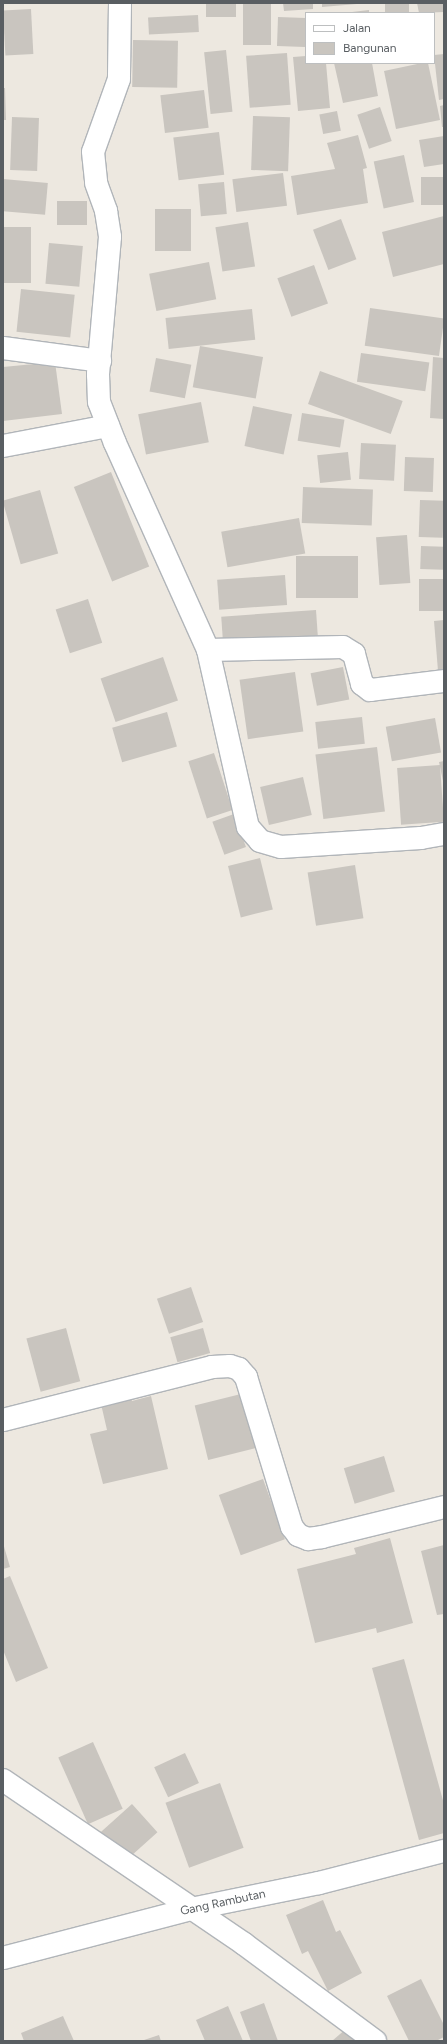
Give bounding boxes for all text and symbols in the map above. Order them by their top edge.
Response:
legend [305,12,435,64]
text: Jalan [343,21,371,35]
text: Bangunan [343,41,396,55]
street label: Gang Rambutan [179,1887,267,1919]

